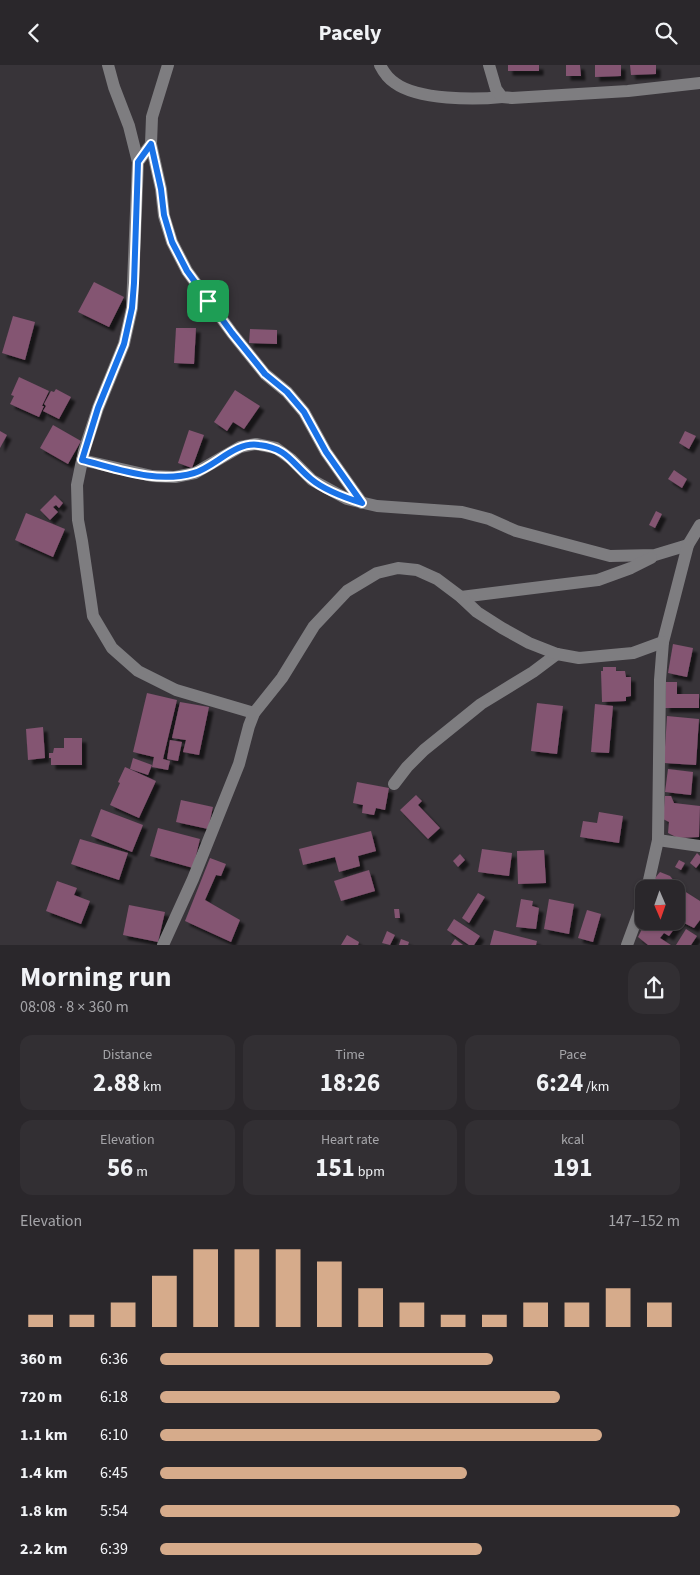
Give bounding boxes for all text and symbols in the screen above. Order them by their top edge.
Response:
text: Pacely [319,17,381,49]
icon: back [20,19,48,47]
icon: search [652,19,680,47]
pin [187,280,229,322]
icon: arrive [194,287,222,315]
north arrow [635,880,685,930]
map controls [635,880,685,930]
text: Morning run [20,957,171,997]
button: share [628,962,680,1014]
text: 08:08 · 8 × 360 m [20,996,129,1018]
text: Distance [102,1045,152,1065]
text: Time [335,1045,365,1065]
text: Pace [559,1045,586,1065]
text: 2.88 [93,1065,140,1101]
text: 18:26 [320,1065,380,1101]
text: 6:24 [536,1065,583,1101]
text: km [140,1077,162,1097]
text: /km [583,1077,609,1097]
text: Elevation [100,1130,155,1150]
text: Heart rate [321,1130,379,1150]
text: kcal [561,1130,584,1150]
text: 56 [107,1150,133,1186]
text: 151 [315,1150,355,1186]
text: 191 [553,1150,592,1186]
text: m [133,1162,148,1182]
text: bpm [355,1162,385,1182]
text: Elevation [20,1210,82,1232]
text: 147–152 m [608,1210,680,1232]
text: 360 m [20,1348,62,1370]
text: 6:36 [100,1348,128,1370]
text: 720 m [20,1386,62,1408]
text: 6:18 [100,1386,128,1408]
text: 1.1 km [20,1424,67,1446]
text: 6:10 [100,1424,128,1446]
text: 1.4 km [20,1462,67,1484]
text: 6:45 [100,1462,128,1484]
text: 1.8 km [20,1500,67,1522]
text: 5:54 [100,1500,128,1522]
text: 2.2 km [20,1538,67,1560]
text: 6:39 [100,1538,128,1560]

